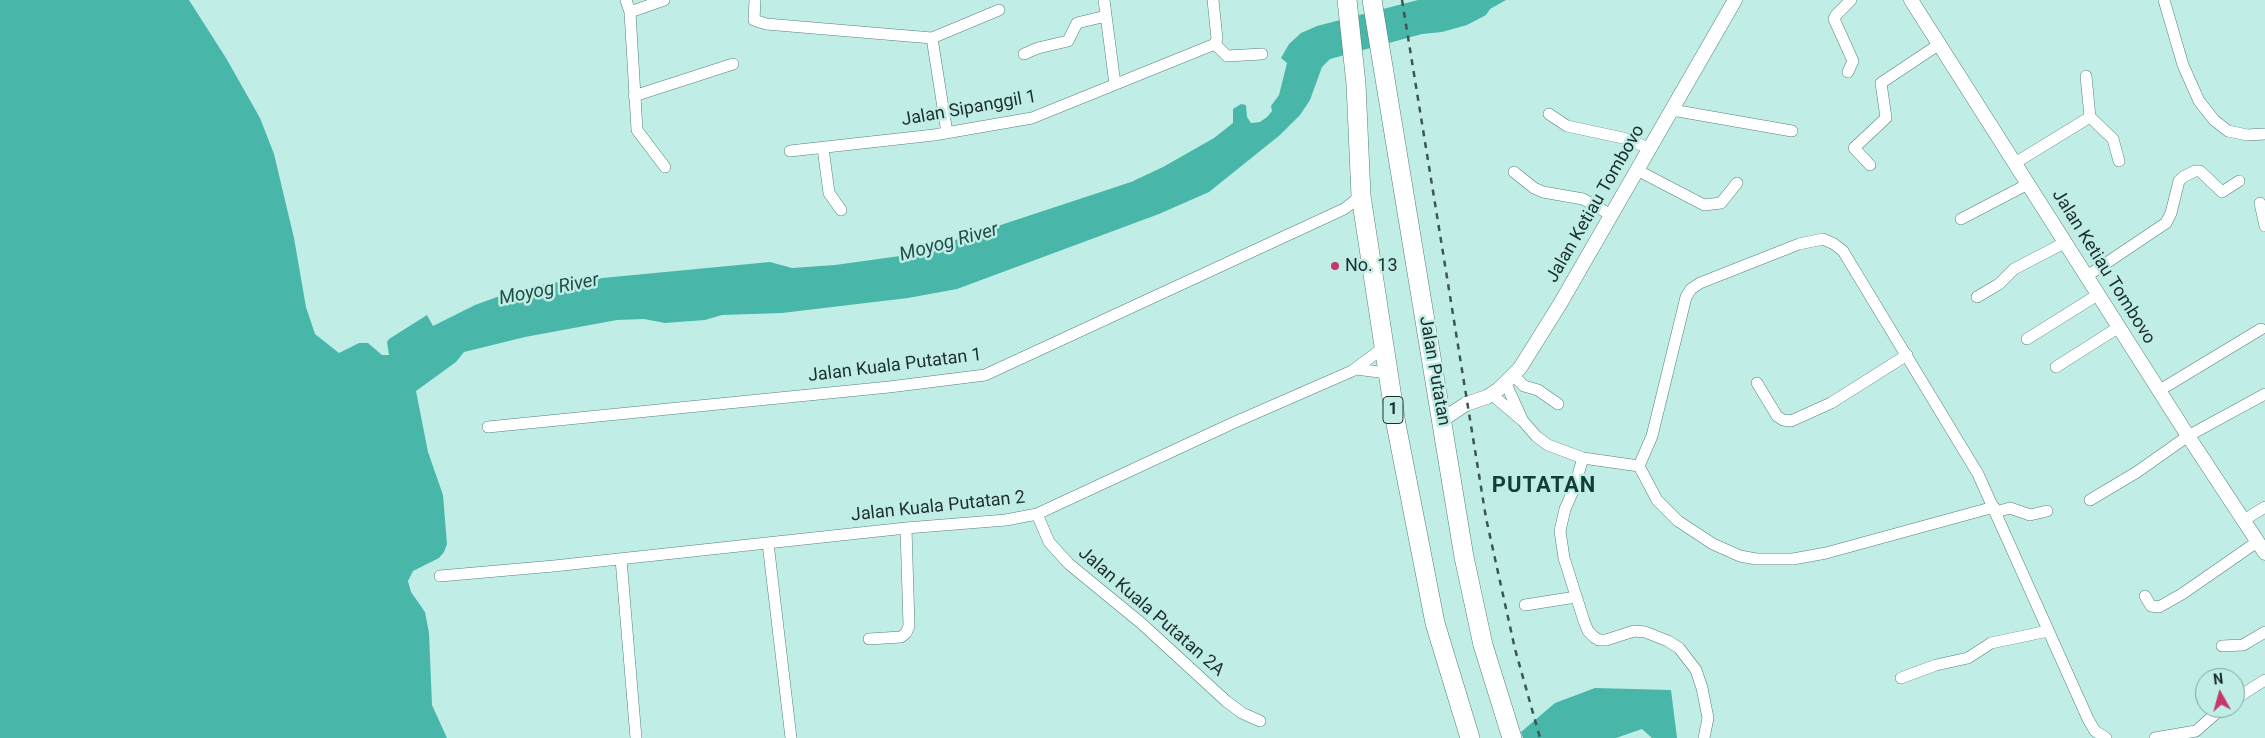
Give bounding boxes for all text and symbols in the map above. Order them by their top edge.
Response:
street label: Jalan Sipanggil 1 [900,86,1038,132]
street label: Jalan Ketiau Tombovo [1542,121,1650,287]
street label: Jalan Ketiau Tombovo [2047,186,2159,348]
water label: Moyog River [897,219,1001,267]
place label: No. 13 [1345,255,1398,277]
marker: No. 13 [1329,260,1341,272]
water label: Moyog River [497,269,601,311]
street label: Jalan Putatan [1414,315,1454,427]
street label: Jalan Kuala Putatan 1 [807,345,983,387]
road number: 1 [1383,396,1403,424]
district label: PUTATAN [1491,473,1597,499]
street label: Jalan Kuala Putatan 2 [850,487,1026,527]
street label: Jalan Kuala Putatan 2A [1073,543,1229,681]
north arrow [2195,668,2245,718]
text: N [2212,671,2224,688]

